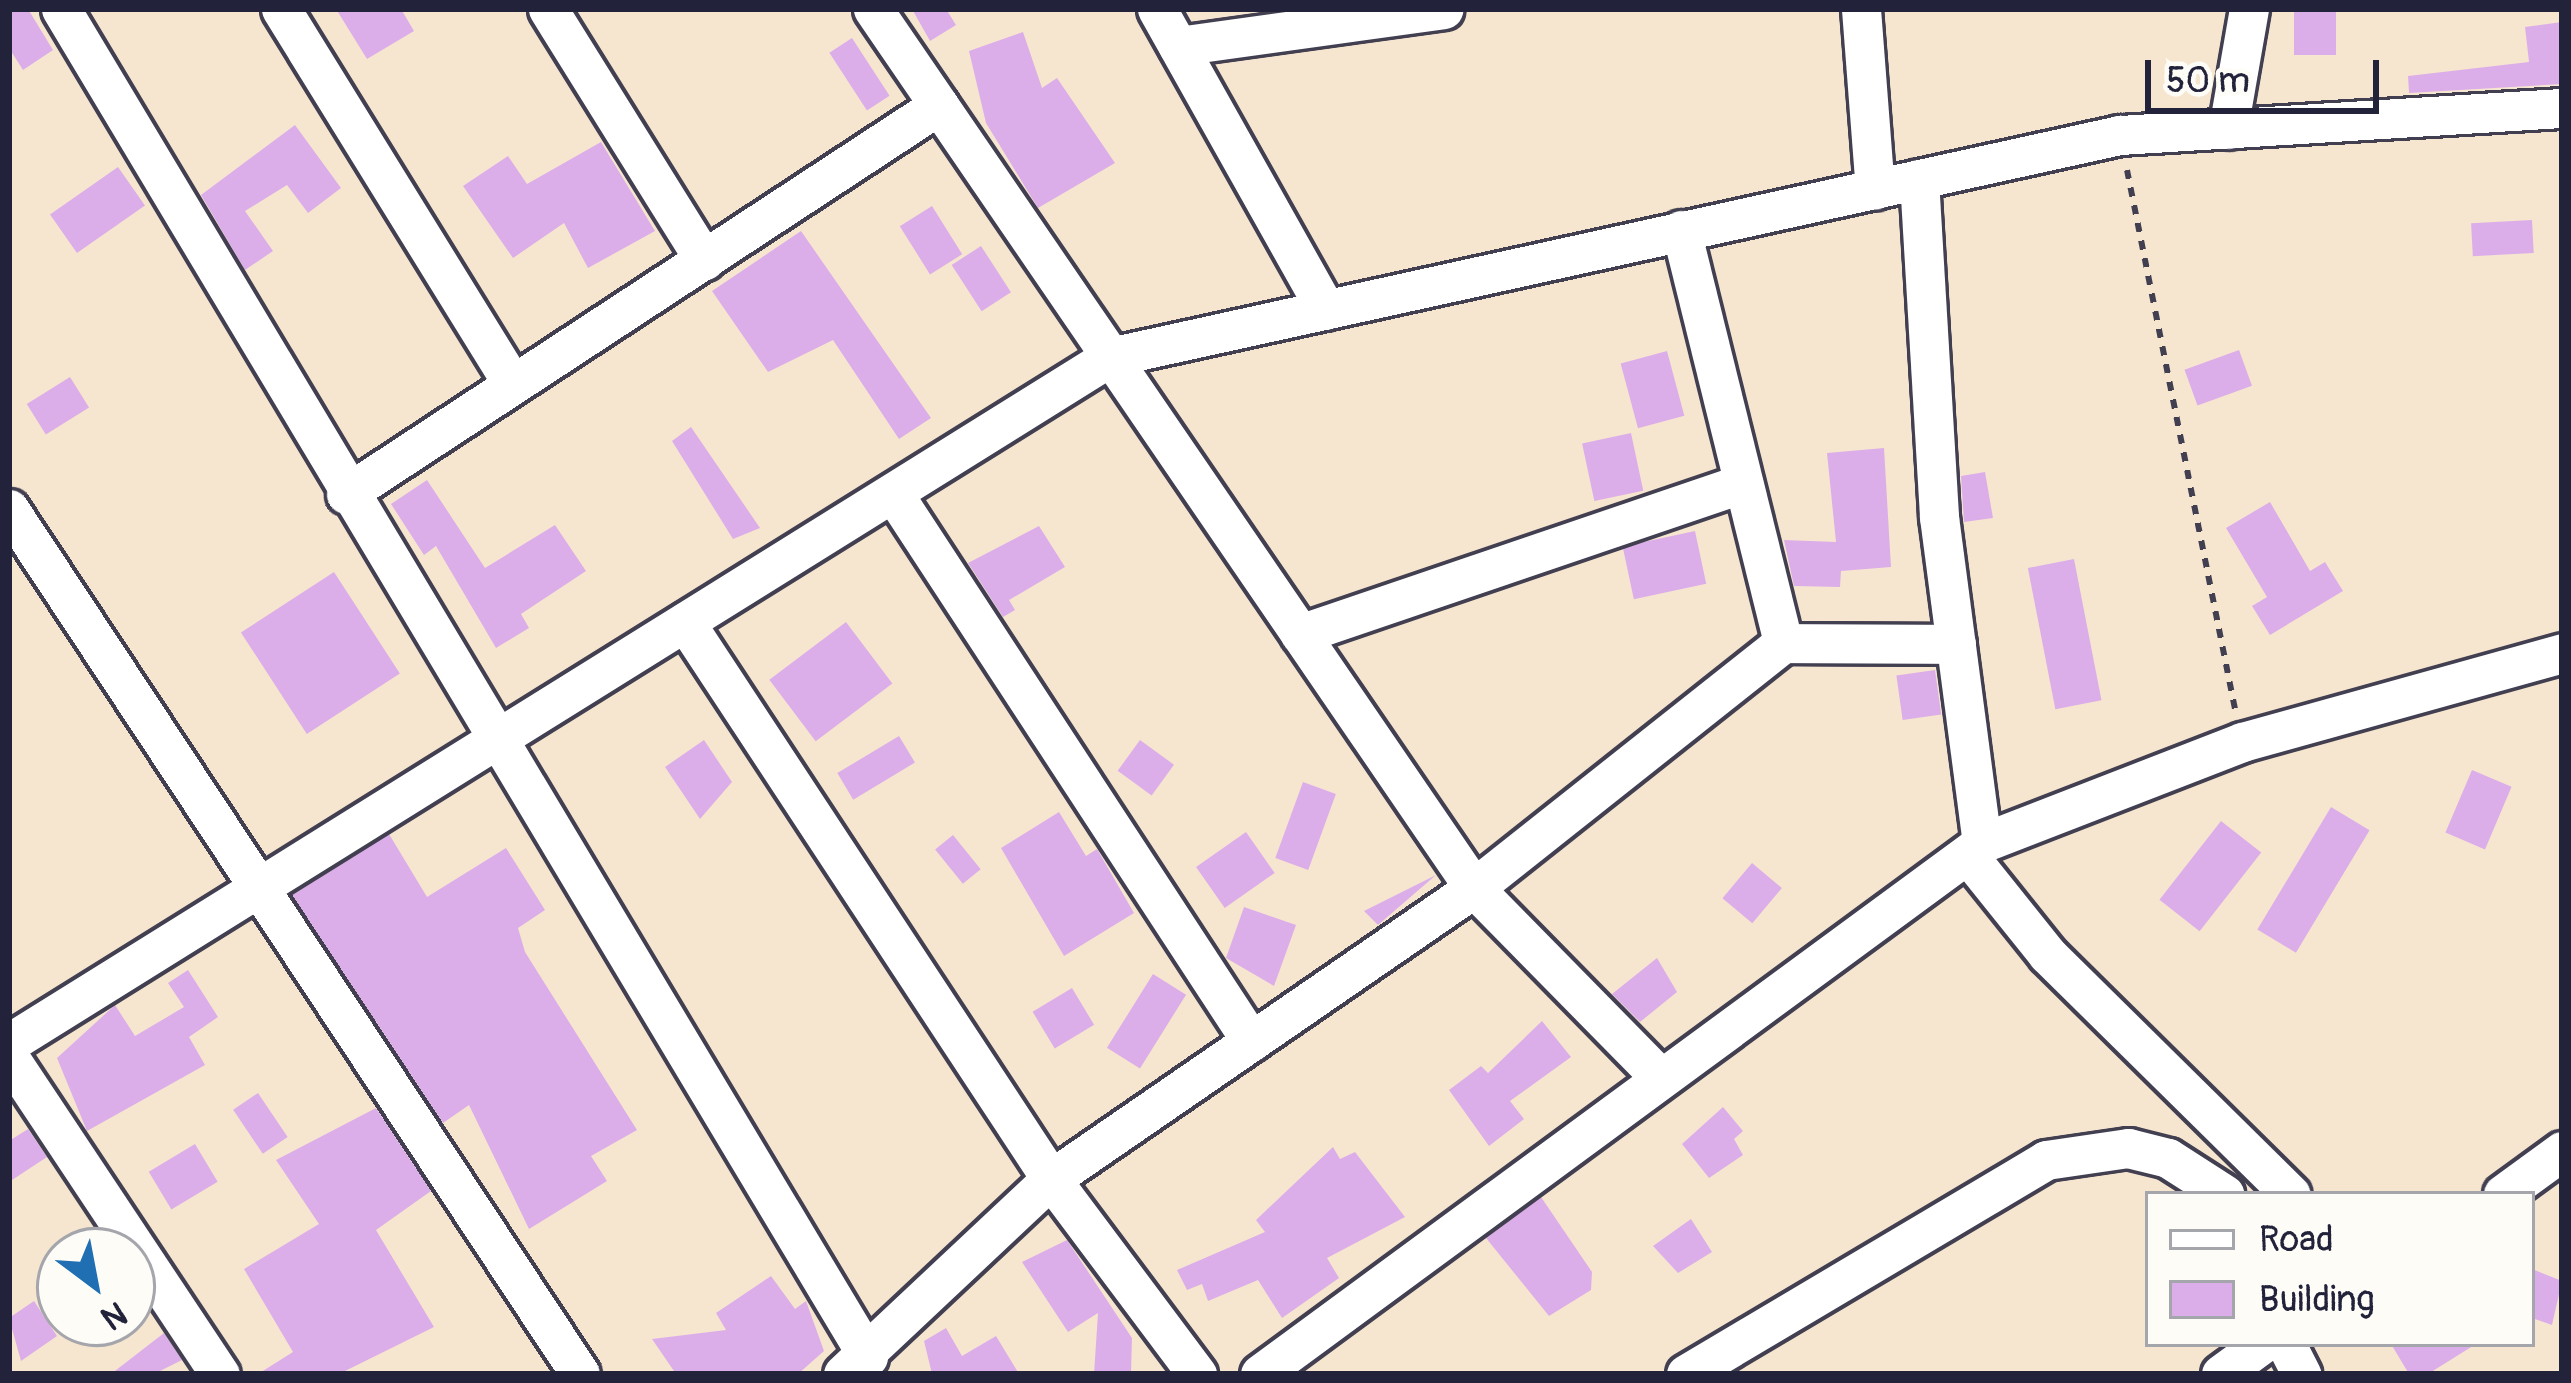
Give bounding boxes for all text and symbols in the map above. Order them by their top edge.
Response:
scale bar [2151,36,2385,110]
text: 50 m [2166,58,2250,103]
legend [2145,1191,2535,1347]
text: Road [2259,1217,2334,1262]
north arrow [36,1227,156,1347]
text: Building [2259,1277,2375,1322]
text: N [93,1292,134,1339]

